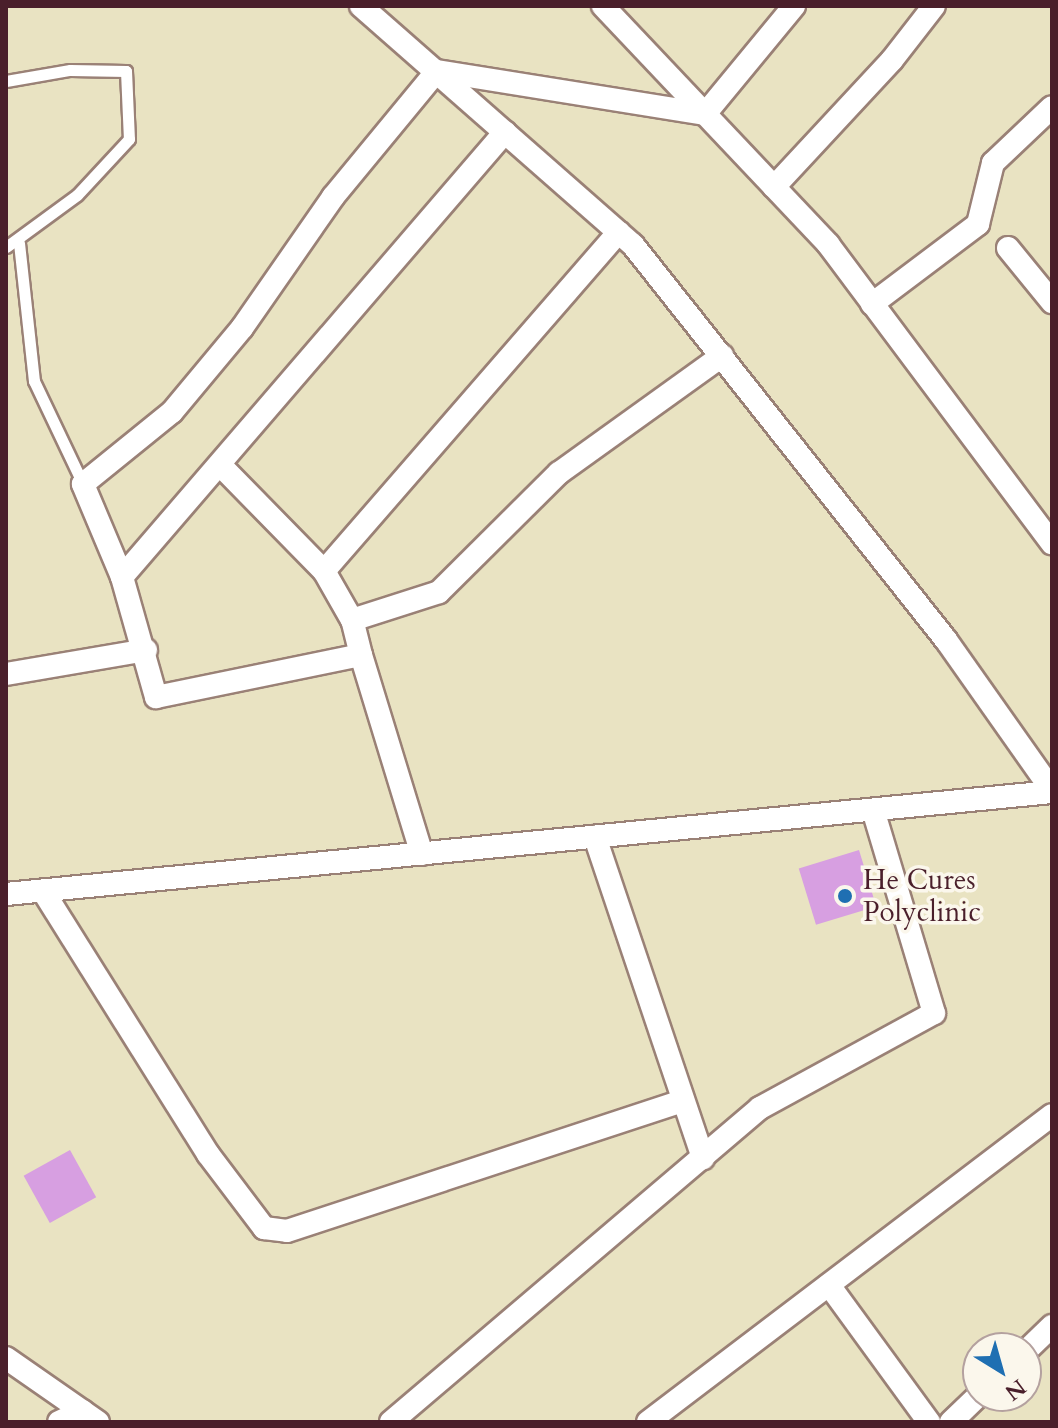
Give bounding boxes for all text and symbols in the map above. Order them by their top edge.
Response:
place label: He Cures Polyclinic [863,863,981,929]
marker: He Cures Polyclinic [834,885,856,907]
north arrow [962,1332,1042,1412]
text: N [999,1372,1032,1407]

